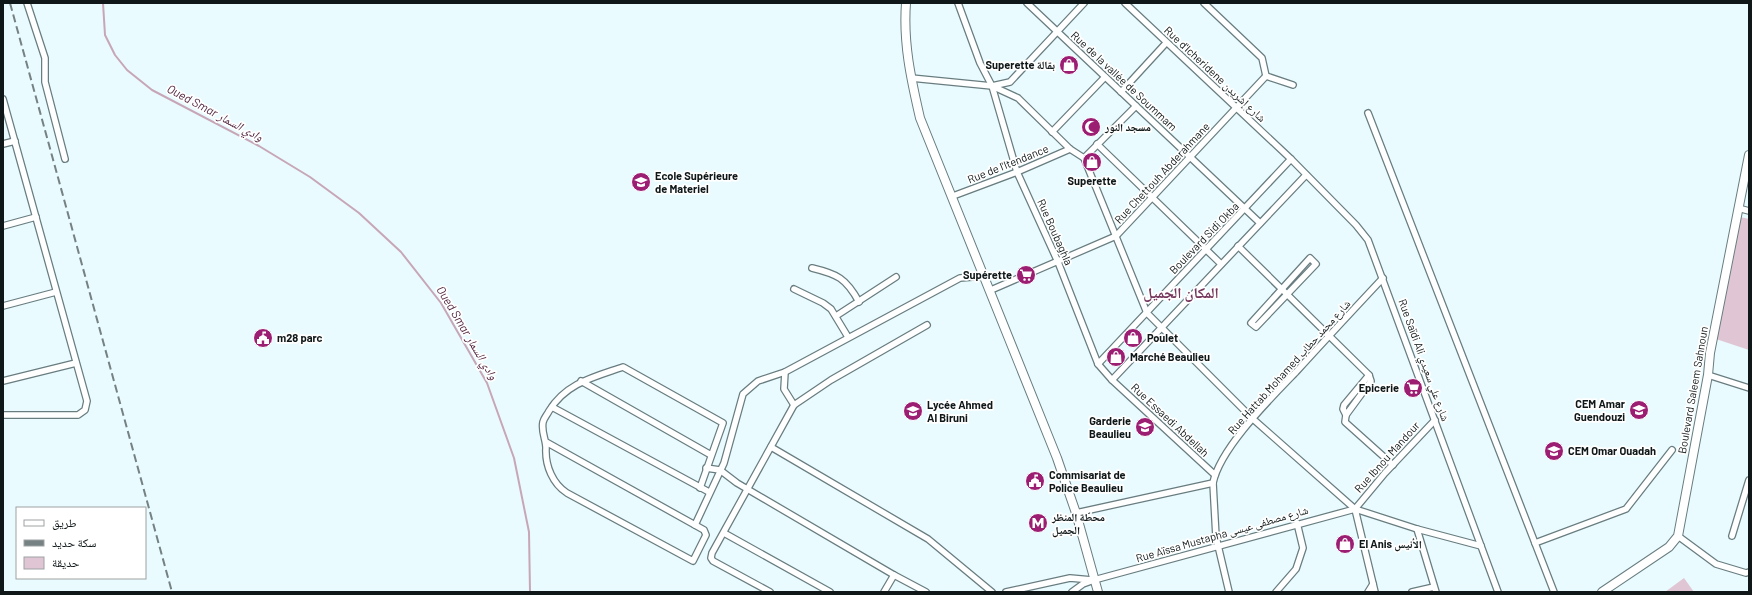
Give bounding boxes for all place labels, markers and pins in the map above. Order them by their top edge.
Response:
shop icon: Superette بقالة [1058,54,1080,76]
place label: Superette بقالة [986,58,1055,72]
mosque icon: مسجد النور [1080,116,1102,138]
place label: مسجد النور [1104,120,1151,134]
shop icon: Superette [1081,151,1103,173]
place label: Ecole Supérieure de Materiel [655,169,738,195]
school or university icon: Ecole Supérieure de Materiel [630,171,652,193]
place label: Superette [1068,174,1117,187]
supermarket icon: Supérette [1015,264,1037,286]
place label: Supérette [963,268,1012,281]
public building icon: m28 parc [252,327,274,349]
shop icon: Poulet [1122,327,1144,349]
place label: m28 parc [277,331,323,344]
place label: Poulet [1147,331,1178,344]
shop icon: Marché Beaulieu [1105,346,1127,368]
place label: Marché Beaulieu [1130,350,1210,363]
supermarket icon: Epicerie [1402,377,1424,399]
place label: Epicerie [1359,381,1399,394]
place label: CEM Amar Guendouzi [1574,397,1626,423]
place label: Lycée Ahmed Al Biruni [927,398,993,424]
school or university icon: CEM Amar Guendouzi [1628,399,1650,421]
school or university icon: Lycée Ahmed Al Biruni [902,400,924,422]
place label: Garderie Beaulieu [1089,414,1131,440]
school or university icon: Garderie Beaulieu [1134,416,1156,438]
school or university icon: CEM Omar Ouadah [1543,440,1565,462]
place label: CEM Omar Ouadah [1568,444,1656,457]
place label: Commisariat de Police Beaulieu [1049,468,1126,494]
public building icon: Commisariat de Police Beaulieu [1024,470,1046,492]
place label: محطّة المنظر الجميل [1051,510,1105,538]
metro station icon: محطّة المنظر الجميل [1027,512,1049,534]
shop icon: El Anis الأنيس [1334,533,1356,555]
place label: El Anis الأنيس [1359,537,1422,552]

